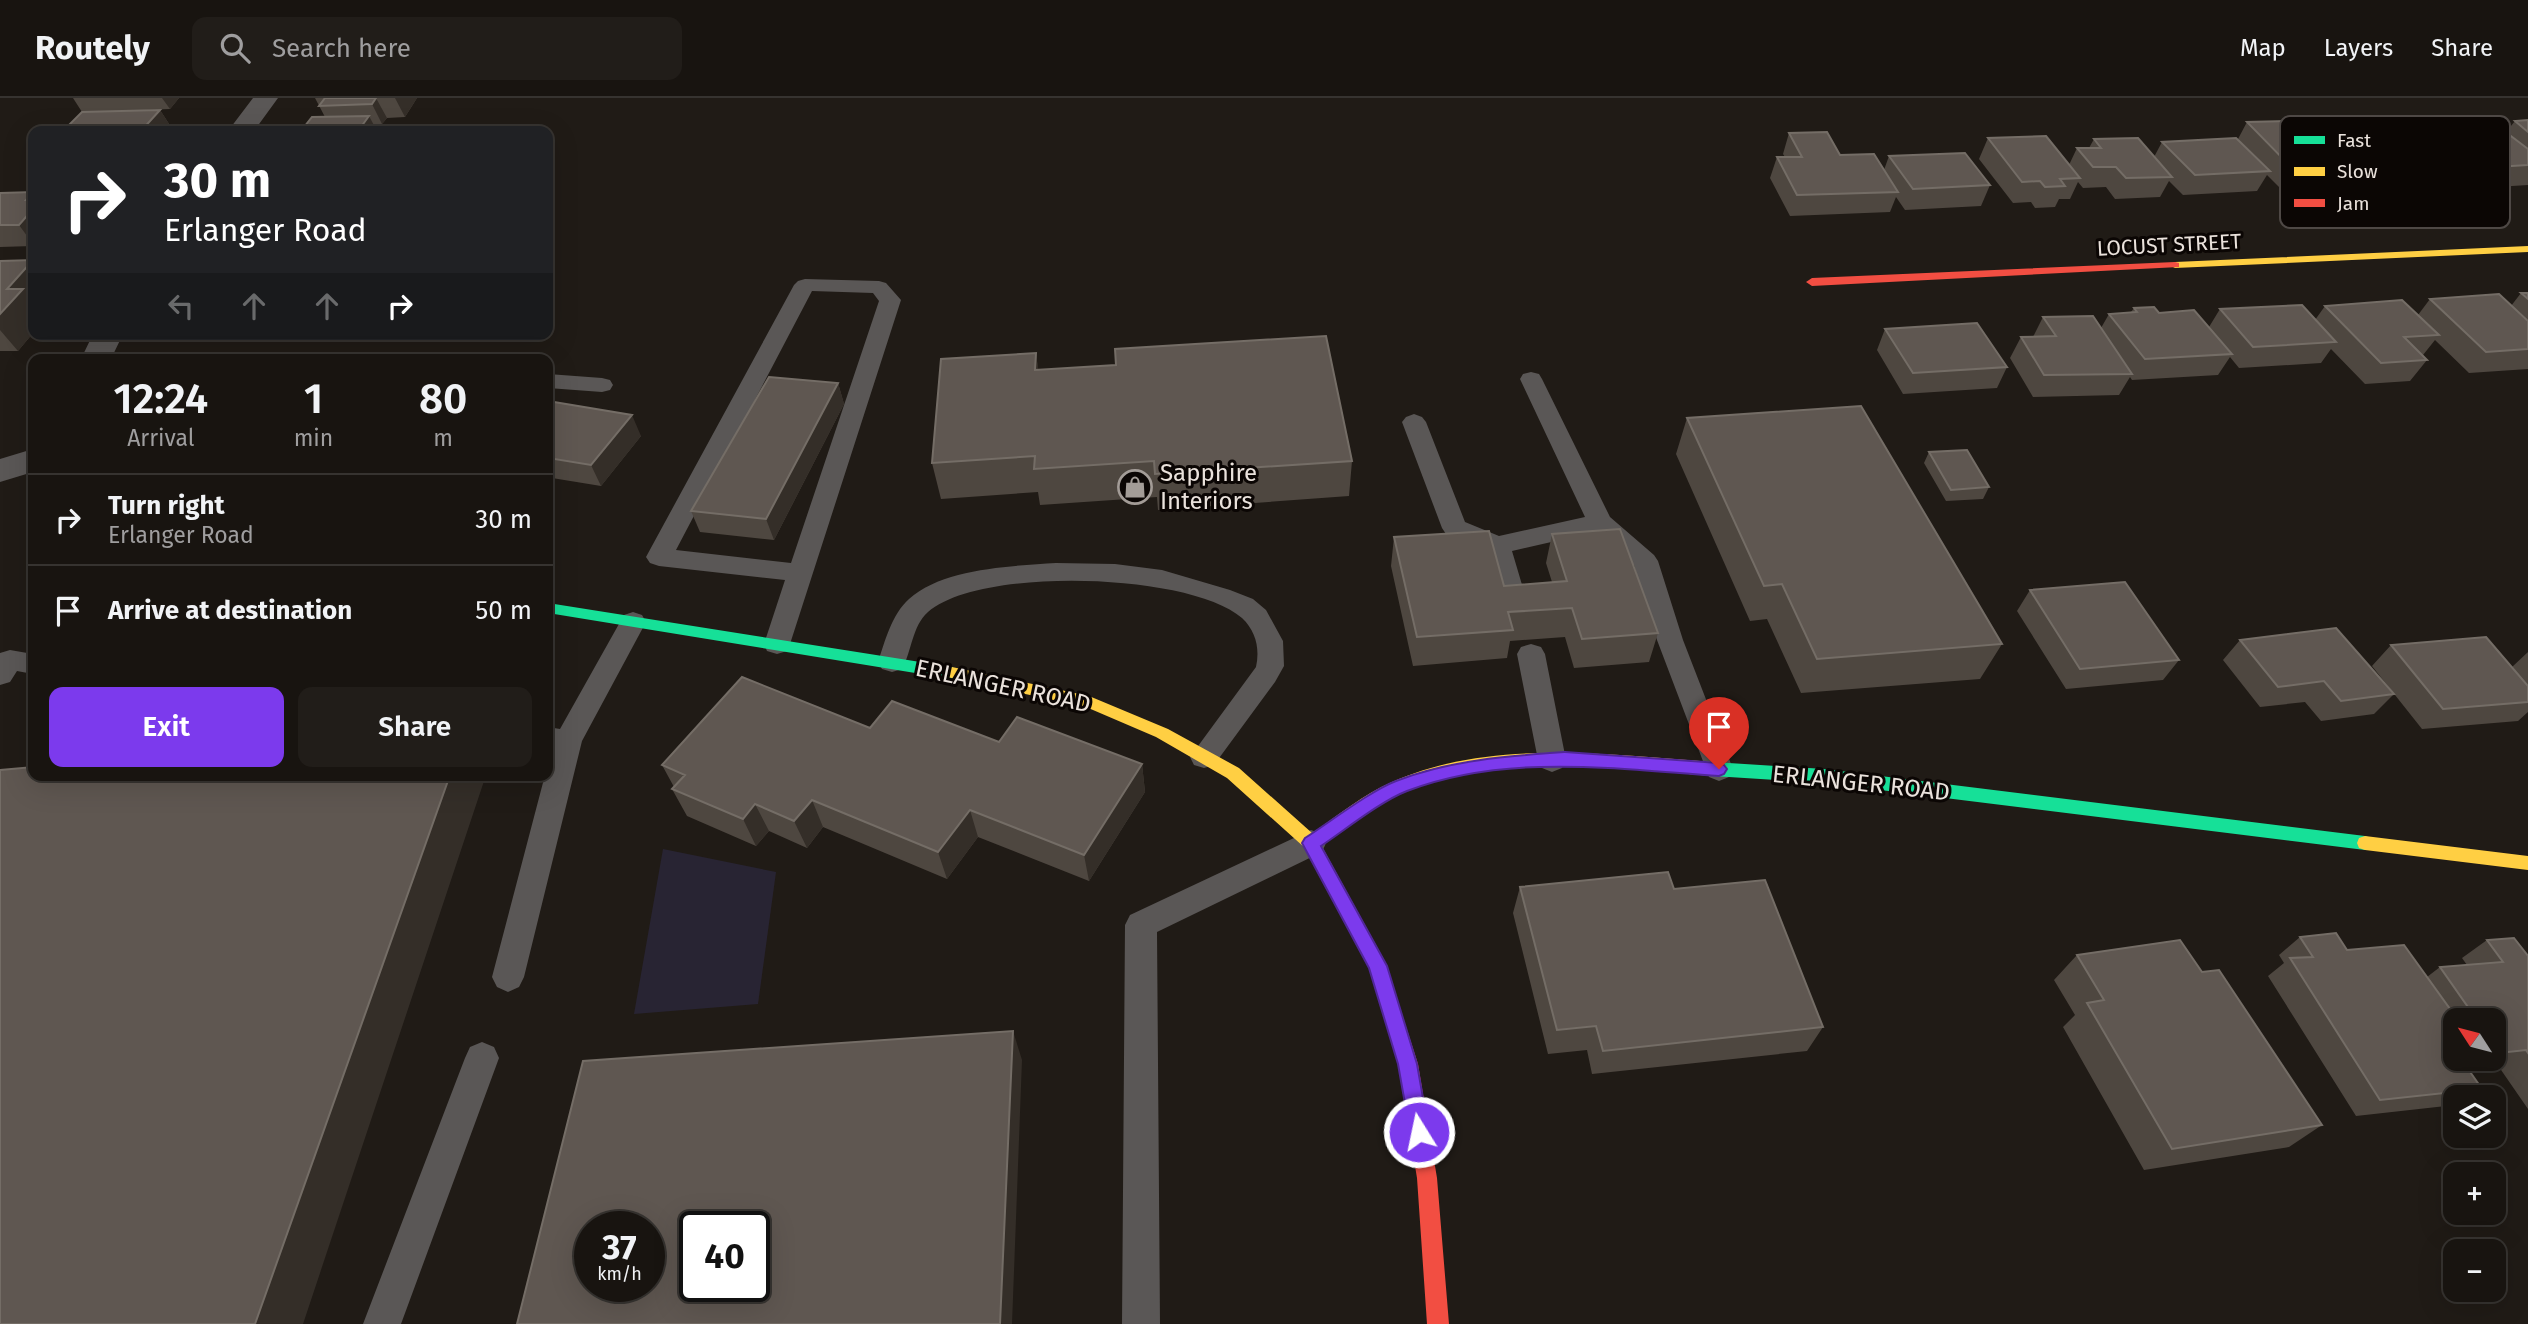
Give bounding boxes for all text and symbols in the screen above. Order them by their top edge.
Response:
search box [192,17,682,80]
text: Routely [35,28,150,68]
icon: search [216,29,254,67]
text: Search here [272,33,411,64]
text: Map [2240,34,2286,62]
text: Layers [2324,34,2393,62]
text: Share [2431,34,2493,62]
legend [2280,116,2510,228]
text: Fast [2337,129,2371,152]
text: 30 m [164,151,271,210]
icon: right [49,154,140,245]
text: Slow [2337,160,2378,183]
text: Jam [2337,192,2369,215]
text: Erlanger Road [164,211,367,249]
street label: LOCUST STREET [2096,228,2242,262]
icon: left [162,287,200,325]
icon: ahead [235,287,273,325]
icon: ahead [308,287,346,325]
icon: right [381,287,419,325]
text: 12:24 [114,374,208,424]
text: 1 [304,374,323,424]
text: 80 [419,374,467,424]
text: Arrival [127,424,195,452]
text: min [294,424,333,452]
text: m [433,424,453,452]
place label: Sapphire Interiors [1160,459,1257,515]
shop icon: Sapphire Interiors [1116,468,1154,506]
text: Turn right [108,490,225,521]
icon: right [49,501,87,539]
text: 30 m [475,504,532,535]
text: Erlanger Road [108,521,254,549]
icon: arrive [49,592,87,630]
text: Arrive at destination [108,595,352,626]
text: 50 m [475,595,532,626]
street label: ERLANGER ROAD [913,654,1093,718]
button: Exit [49,687,284,767]
button: Share [298,687,532,767]
pin [1689,697,1749,769]
icon: arrive [1700,708,1738,746]
street label: ERLANGER ROAD [1771,760,1951,806]
north arrow [2443,1008,2506,1071]
map controls [2443,1008,2506,1302]
button: layers [2443,1085,2506,1148]
position arrow [1382,1095,1456,1169]
button: + [2443,1162,2506,1225]
speed limit sign: 40 [679,1211,770,1302]
text: 37 [602,1226,637,1268]
button: − [2443,1239,2506,1302]
text: km/h [597,1263,642,1285]

